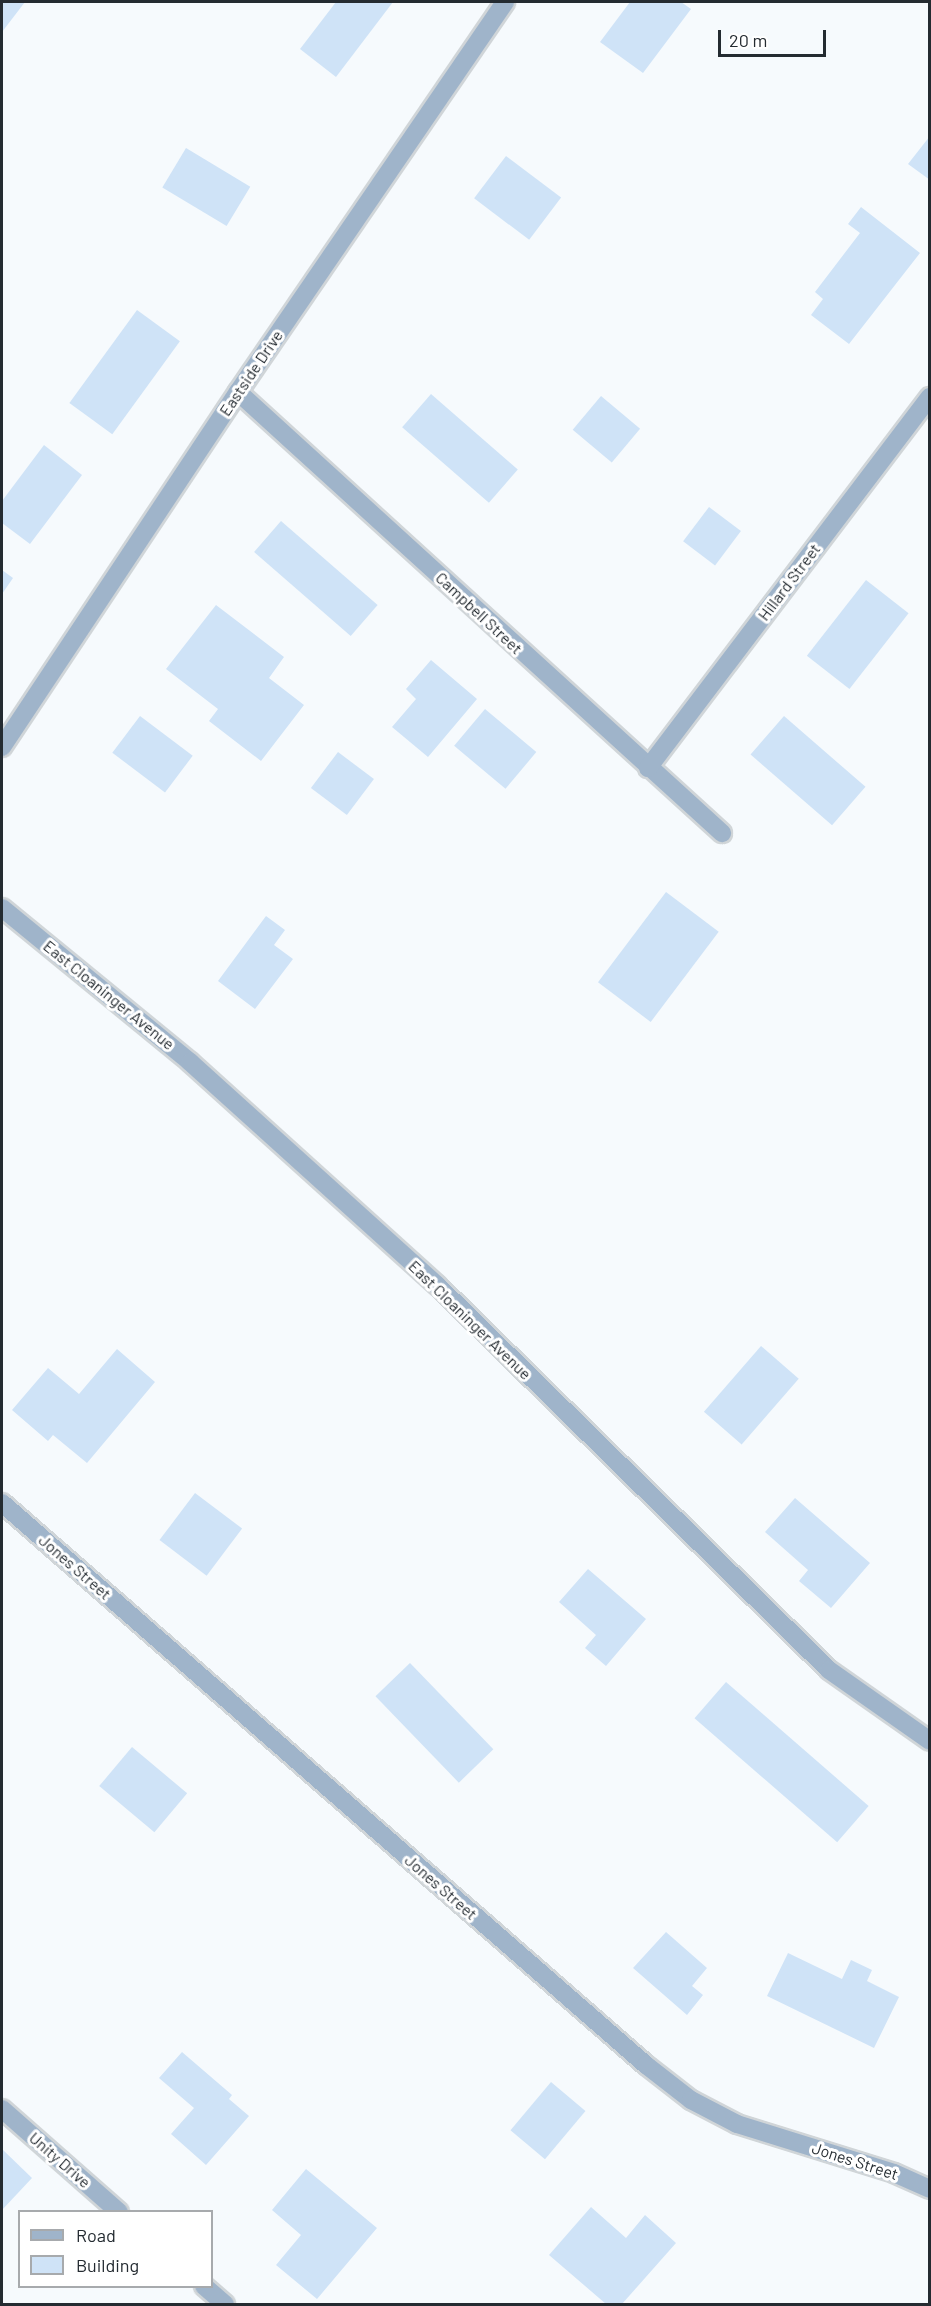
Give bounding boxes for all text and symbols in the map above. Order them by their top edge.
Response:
scale bar [721,18,829,56]
text: 20 m [729,29,767,51]
street label: Eastside Drive [215,326,287,420]
street label: Hillard Street [754,540,824,624]
street label: Campbell Street [432,568,526,658]
street label: East Cloaninger Avenue [40,936,178,1054]
street label: East Cloaninger Avenue [405,1256,535,1384]
street label: Jones Street [35,1530,115,1604]
street label: Jones Street [401,1850,481,1924]
street label: Unity Drive [25,2128,95,2192]
street label: Jones Street [810,2138,900,2184]
legend [18,2210,213,2288]
text: Road [76,2224,116,2246]
text: Building [76,2254,139,2276]

